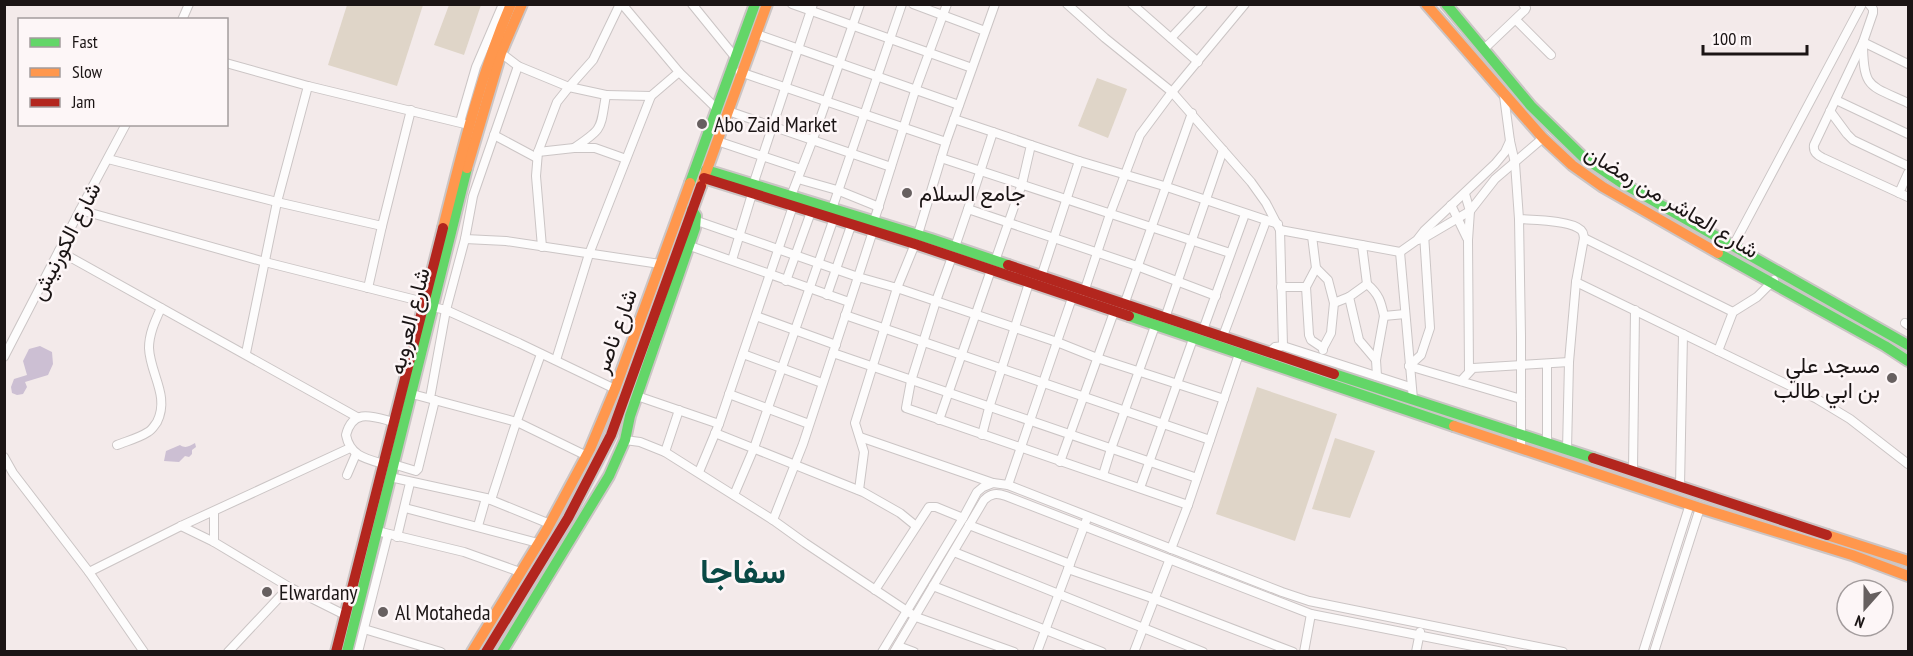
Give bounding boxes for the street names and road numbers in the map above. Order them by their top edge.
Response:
street label: شارع العاشر من رمضان [1579,138,1764,265]
street label: شارع الكورنيش [23,177,108,305]
street label: شارع العروبه [382,265,437,377]
street label: شارع ناصر [586,285,644,378]

